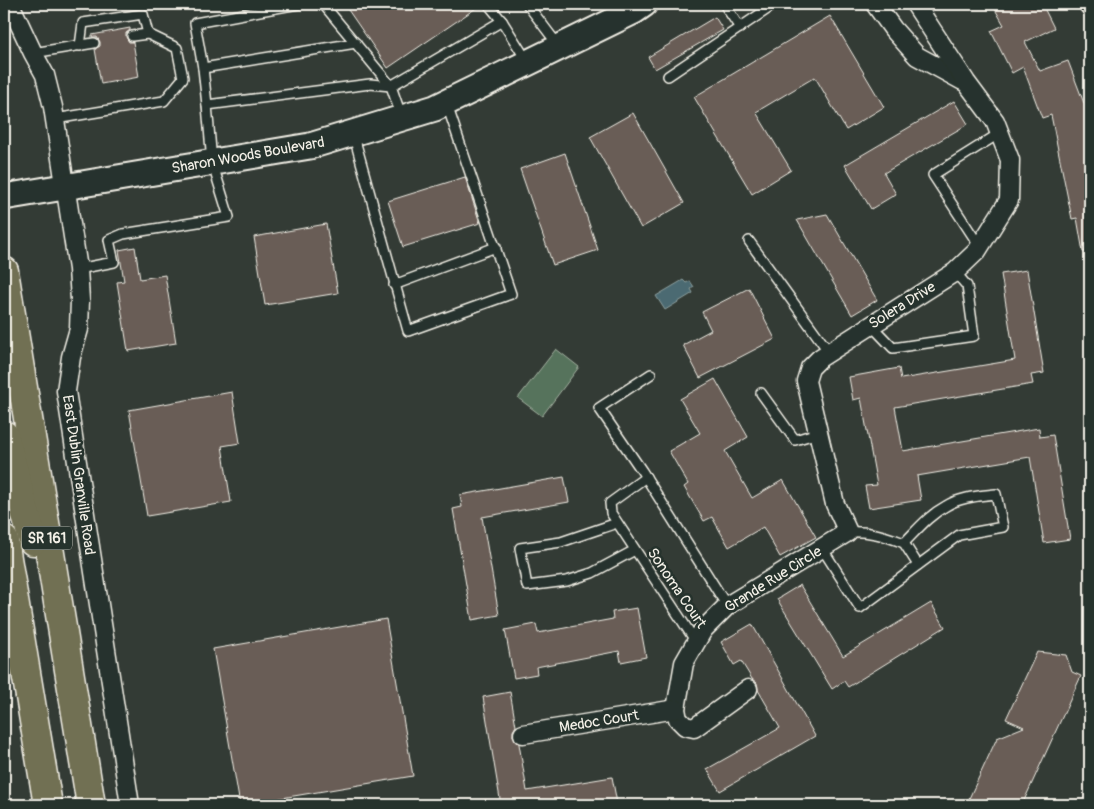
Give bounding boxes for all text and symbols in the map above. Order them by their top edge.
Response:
street label: Sharon Woods Boulevard [170,133,326,178]
street label: Solera Drive [865,277,940,333]
street label: East Dublin Granville Road [58,394,99,556]
road number: SR 161 [22,526,72,550]
street label: Grande Rue Circle [721,542,826,617]
street label: Sonoma Court [643,544,711,633]
street label: Medoc Court [558,706,641,737]

